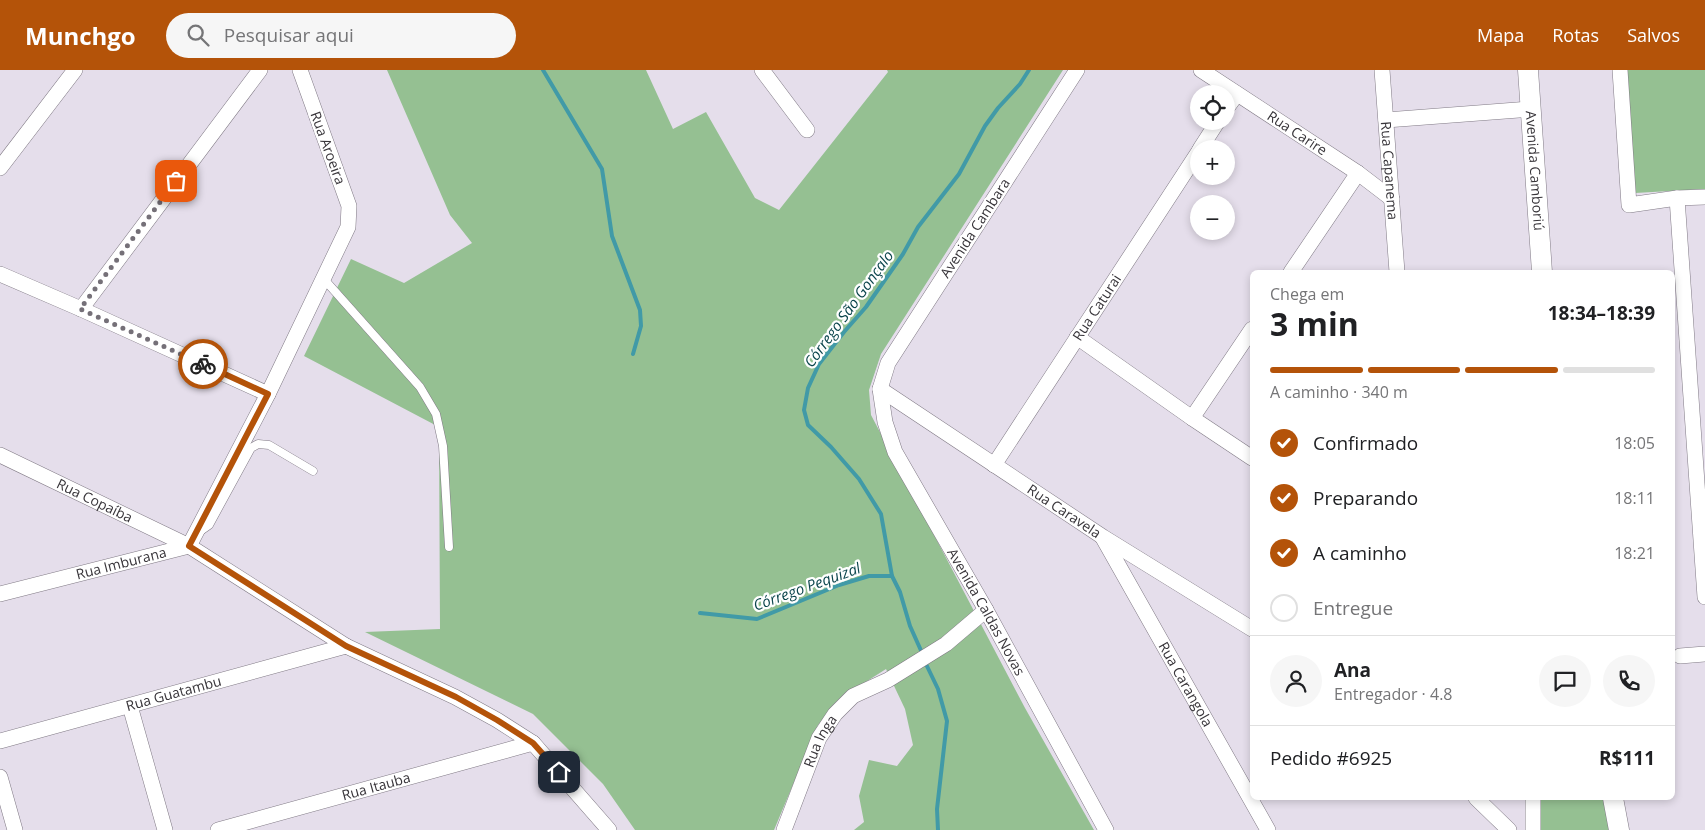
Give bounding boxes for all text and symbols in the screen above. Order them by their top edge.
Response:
search box [166,13,516,58]
text: Munchgo [25,19,136,52]
icon: search [184,21,212,49]
text: Pesquisar aqui [224,22,354,48]
text: Mapa [1477,23,1524,47]
text: Rotas [1552,23,1599,47]
text: Salvos [1627,23,1680,47]
map controls [1190,85,1235,240]
button: locate [1190,85,1235,130]
street label: Rua Carire [1264,106,1331,159]
street label: Rua Aroeira [306,109,350,187]
street label: Avenida Camboriú [1522,110,1549,231]
street label: Rua Capanema [1377,121,1403,221]
button: + [1190,140,1235,185]
pin [155,160,197,202]
icon: bag [162,167,190,195]
street label: Avenida Cambara [935,174,1014,281]
button: − [1190,195,1235,240]
water label: Córrego São Gonçalo [799,246,897,371]
street label: Rua Caturai [1068,270,1125,344]
text: Chega em [1270,283,1344,305]
text: 18:34–18:39 [1548,300,1655,326]
text: 3 min [1270,302,1359,345]
courier [178,339,228,389]
icon: bike [189,350,217,378]
text: A caminho · 340 m [1270,381,1408,403]
icon: check [1270,429,1298,457]
text: Confirmado [1313,430,1418,456]
text: 18:05 [1614,432,1655,454]
street label: Rua Copaíba [54,474,136,526]
street label: Rua Caravela [1024,479,1105,542]
icon: check [1270,484,1298,512]
text: Preparando [1313,485,1418,511]
text: 18:11 [1614,487,1655,509]
icon: check [1270,539,1298,567]
text: A caminho [1313,540,1407,566]
street label: Rua Imburana [74,542,168,583]
text: 18:21 [1614,542,1655,564]
street label: Avenida Caldas Novas [943,545,1030,679]
water label: Córrego Pequizal [750,557,864,615]
text: Entregue [1313,595,1393,621]
street label: Rua Carangola [1155,638,1218,730]
button: person [1270,655,1322,707]
button: chat [1539,655,1591,707]
button: phone [1603,655,1655,707]
text: Ana [1334,657,1371,683]
street label: Rua Guatambu [124,671,223,715]
text: Entregador · 4.8 [1334,683,1452,705]
street label: Rua Inga [799,711,841,770]
text: Pedido #6925 [1270,745,1392,771]
text: R$111 [1599,745,1655,771]
pin [538,751,580,793]
icon: home [545,758,573,786]
street label: Rua Itauba [340,767,412,804]

